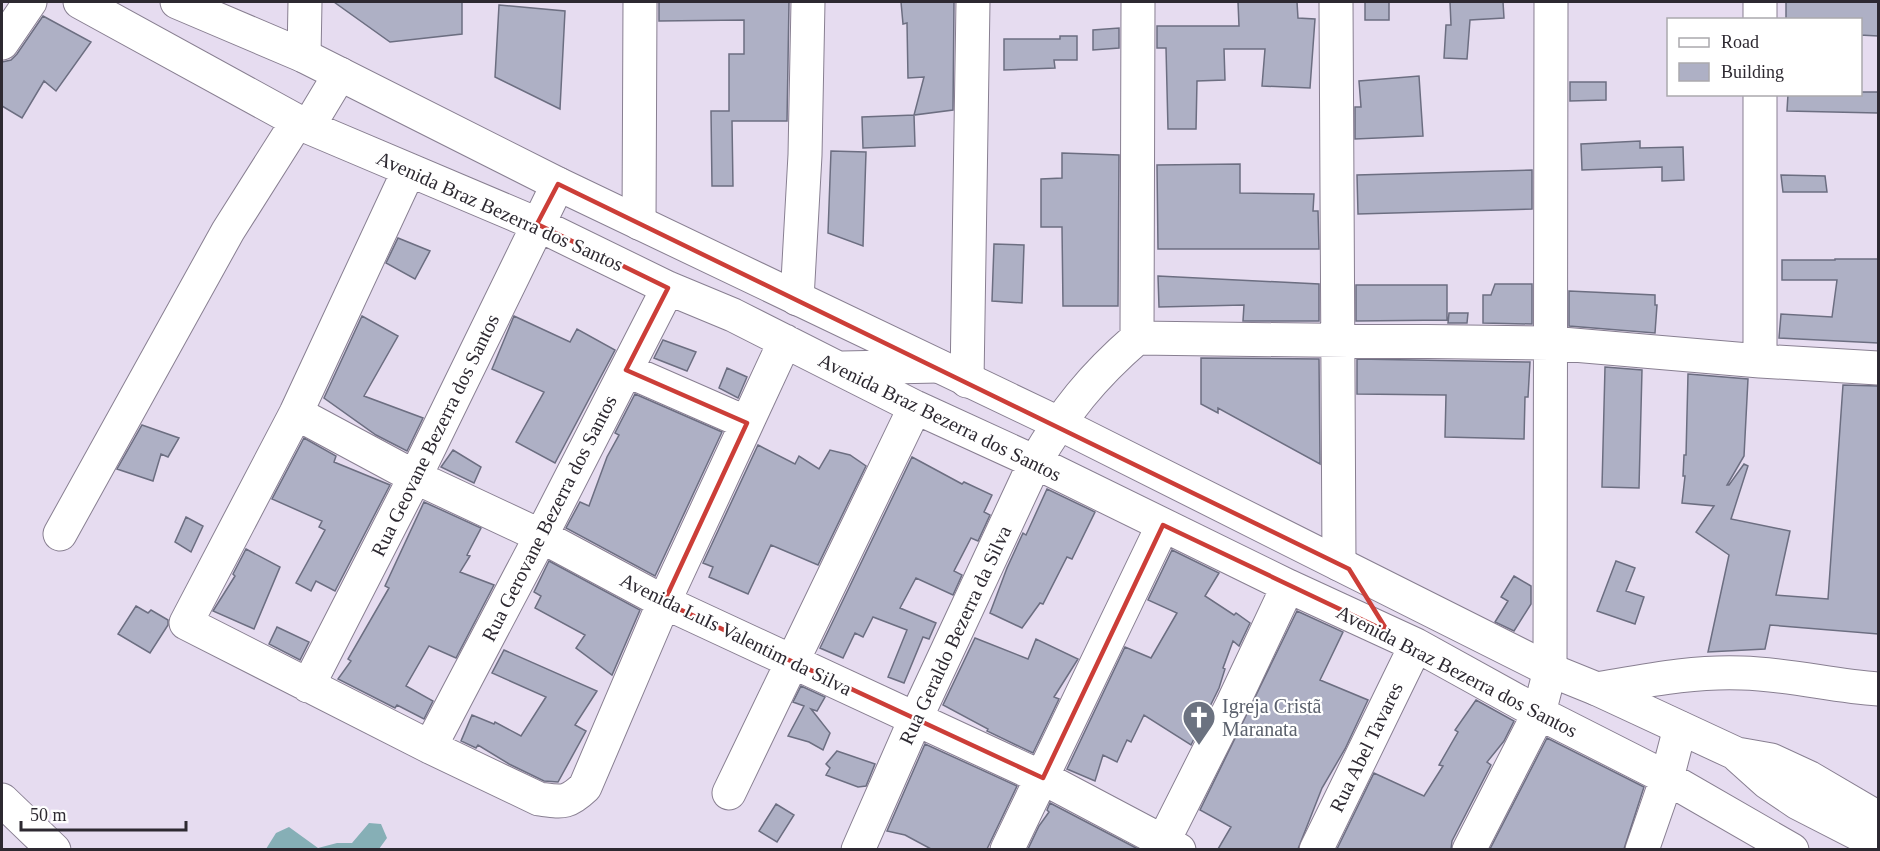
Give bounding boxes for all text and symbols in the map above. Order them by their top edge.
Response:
legend [1667,18,1862,96]
text: Road [1721,32,1759,52]
text: Building [1721,62,1784,82]
street label: Avenida Braz Bezerra dos Santos [373,147,627,275]
street label: Rua Geovane Bezerra dos Santos [367,310,503,560]
street label: Avenida Braz Bezerra dos Santos [815,349,1065,486]
street label: Rua Gerovane Bezerra dos Santos [477,391,621,645]
street label: Rua Geraldo Bezerra da Silva [895,522,1015,748]
street label: Avenida LuIs Valentim da Silva [617,568,855,700]
street label: Avenida Braz Bezerra dos Santos [1333,601,1581,742]
street label: Rua Abel Tavares [1325,678,1407,815]
place label: Igreja Cristã Maranata [1222,695,1322,740]
church icon: Igreja Cristã Maranata [1181,699,1217,746]
scale bar [21,794,186,832]
text: 50 m [30,805,67,825]

